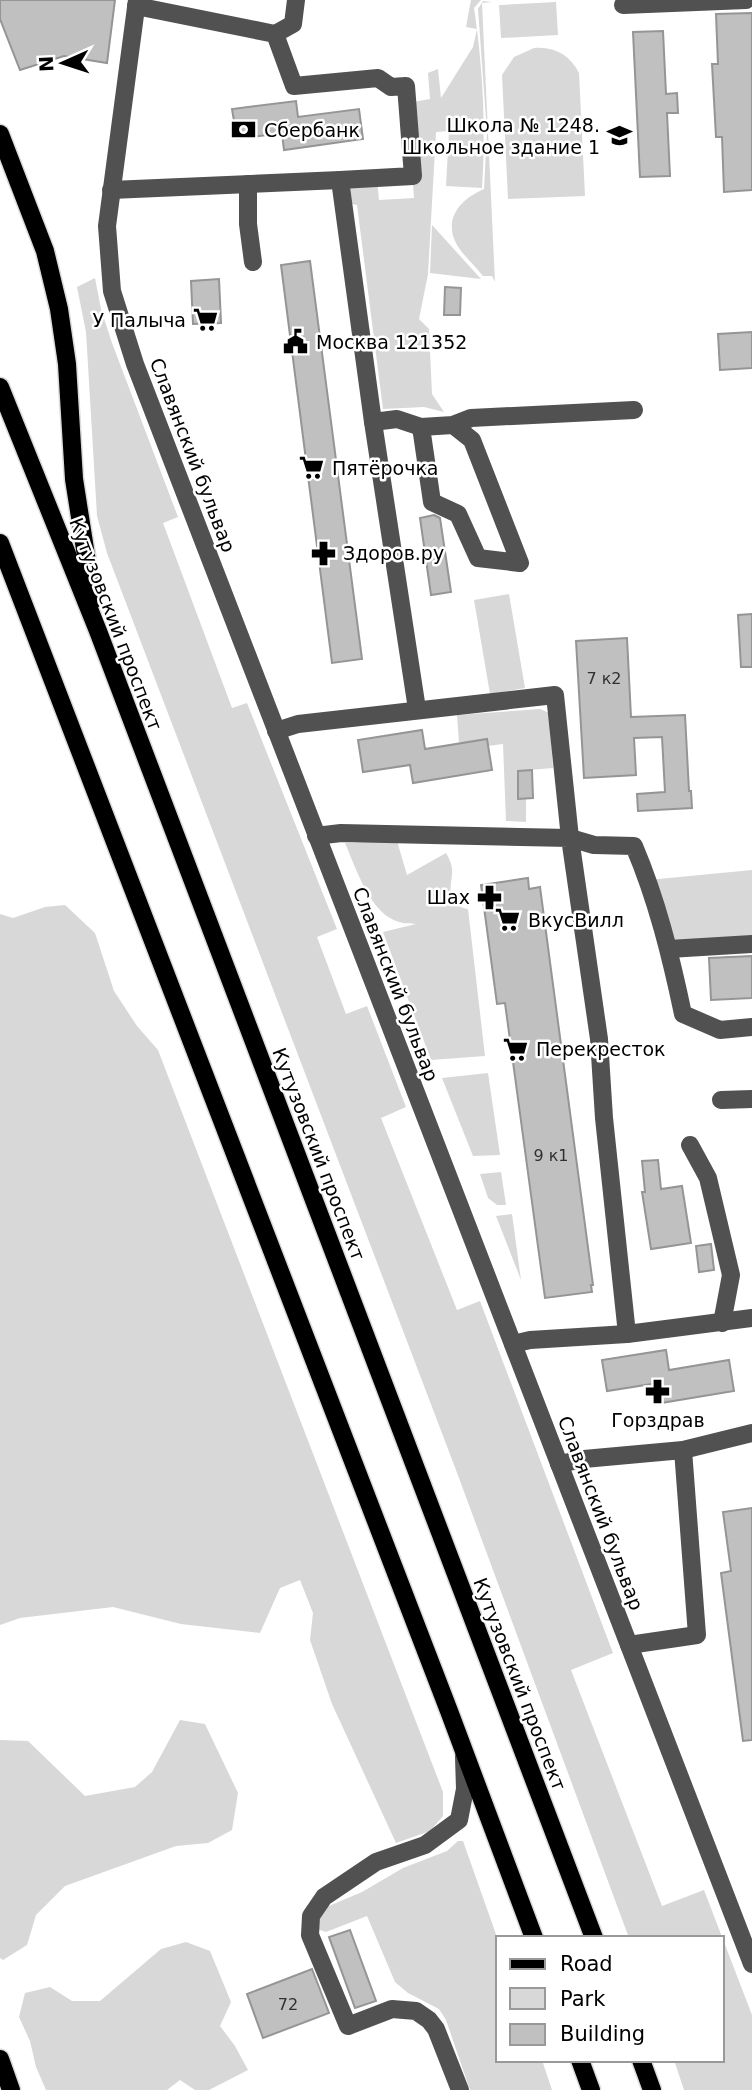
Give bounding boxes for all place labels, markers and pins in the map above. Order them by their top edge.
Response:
place label: Школа № 1248. Школьное здание 1 [402,114,600,158]
bank icon: Сбербанк [230,116,258,144]
place label: Сбербанк [264,119,360,141]
school or university icon: Школа № 1248. Школьное здание 1 [606,122,634,150]
supermarket icon: У Палыча [192,306,220,334]
place label: У Палыча [92,309,186,331]
public building icon: Москва 121352 [282,328,310,356]
place label: Москва 121352 [316,331,467,353]
supermarket icon: Пятёрочка [298,454,326,482]
place label: Пятёрочка [332,457,439,479]
pharmacy icon: Здоров.ру [309,539,337,567]
place label: Здоров.ру [343,542,444,564]
pharmacy icon: Шах [476,883,504,911]
place label: Шах [427,886,470,908]
supermarket icon: ВкусВилл [494,906,522,934]
place label: ВкусВилл [528,909,624,931]
supermarket icon: Перекресток [502,1035,530,1063]
place label: Перекресток [536,1038,666,1060]
pharmacy icon: Горздрав [644,1378,672,1406]
place label: Горздрав [611,1409,705,1431]

